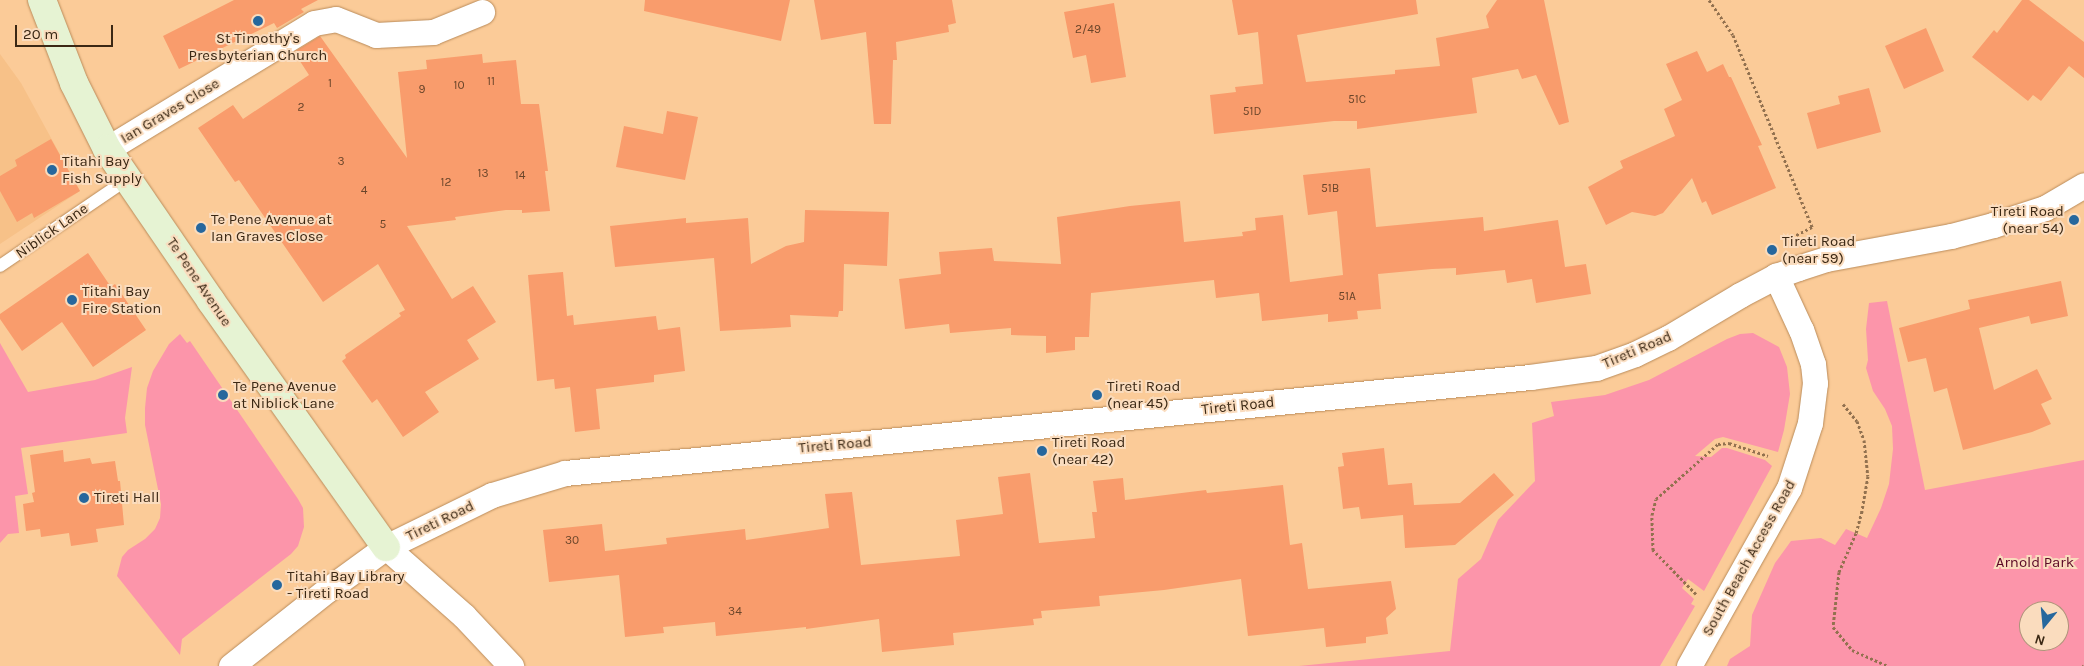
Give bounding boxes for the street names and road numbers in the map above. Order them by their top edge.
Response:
street label: Ian Graves Close [117,74,223,148]
street label: Niblick Lane [12,200,92,262]
street label: Te Pene Avenue [163,234,235,330]
street label: Tireti Road [1600,327,1674,373]
street label: Tireti Road [1201,393,1275,419]
street label: Tireti Road [798,433,872,457]
street label: South Beach Access Road [1698,477,1800,639]
street label: Tireti Road [403,497,477,545]

